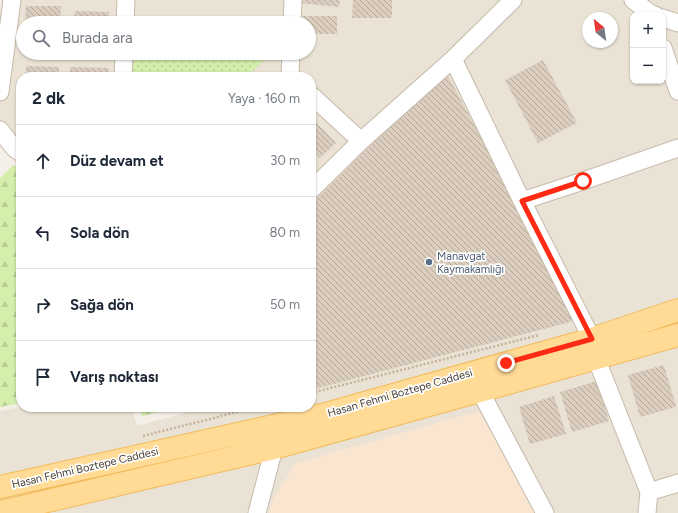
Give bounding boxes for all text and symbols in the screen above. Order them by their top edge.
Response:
north arrow [582,12,618,48]
map controls [630,12,666,84]
button: + [630,12,666,48]
search box [16,16,316,60]
icon: search [30,27,52,49]
text: Burada ara [62,29,133,47]
button: − [630,48,666,84]
text: 2 dk [32,88,65,108]
text: Yaya · 160 m [228,91,300,106]
icon: ahead [32,150,54,172]
text: Düz devam et [70,152,164,170]
text: 30 m [270,153,300,168]
route start [574,172,592,190]
icon: left [32,222,54,244]
text: Sola dön [70,224,129,242]
text: 80 m [269,225,300,240]
place label: Manavgat Kaymakamlığı [437,250,504,276]
marker: Manavgat Kaymakamlığı [424,257,434,267]
icon: right [32,294,54,316]
text: Sağa dön [70,296,134,314]
text: 50 m [270,297,300,312]
route end [497,354,515,372]
icon: arrive [32,366,54,388]
street label: Hasan Fehmi Boztepe Caddesi [326,366,474,420]
text: Varış noktası [70,368,159,386]
street label: Hasan Fehmi Boztepe Caddesi [10,445,160,491]

